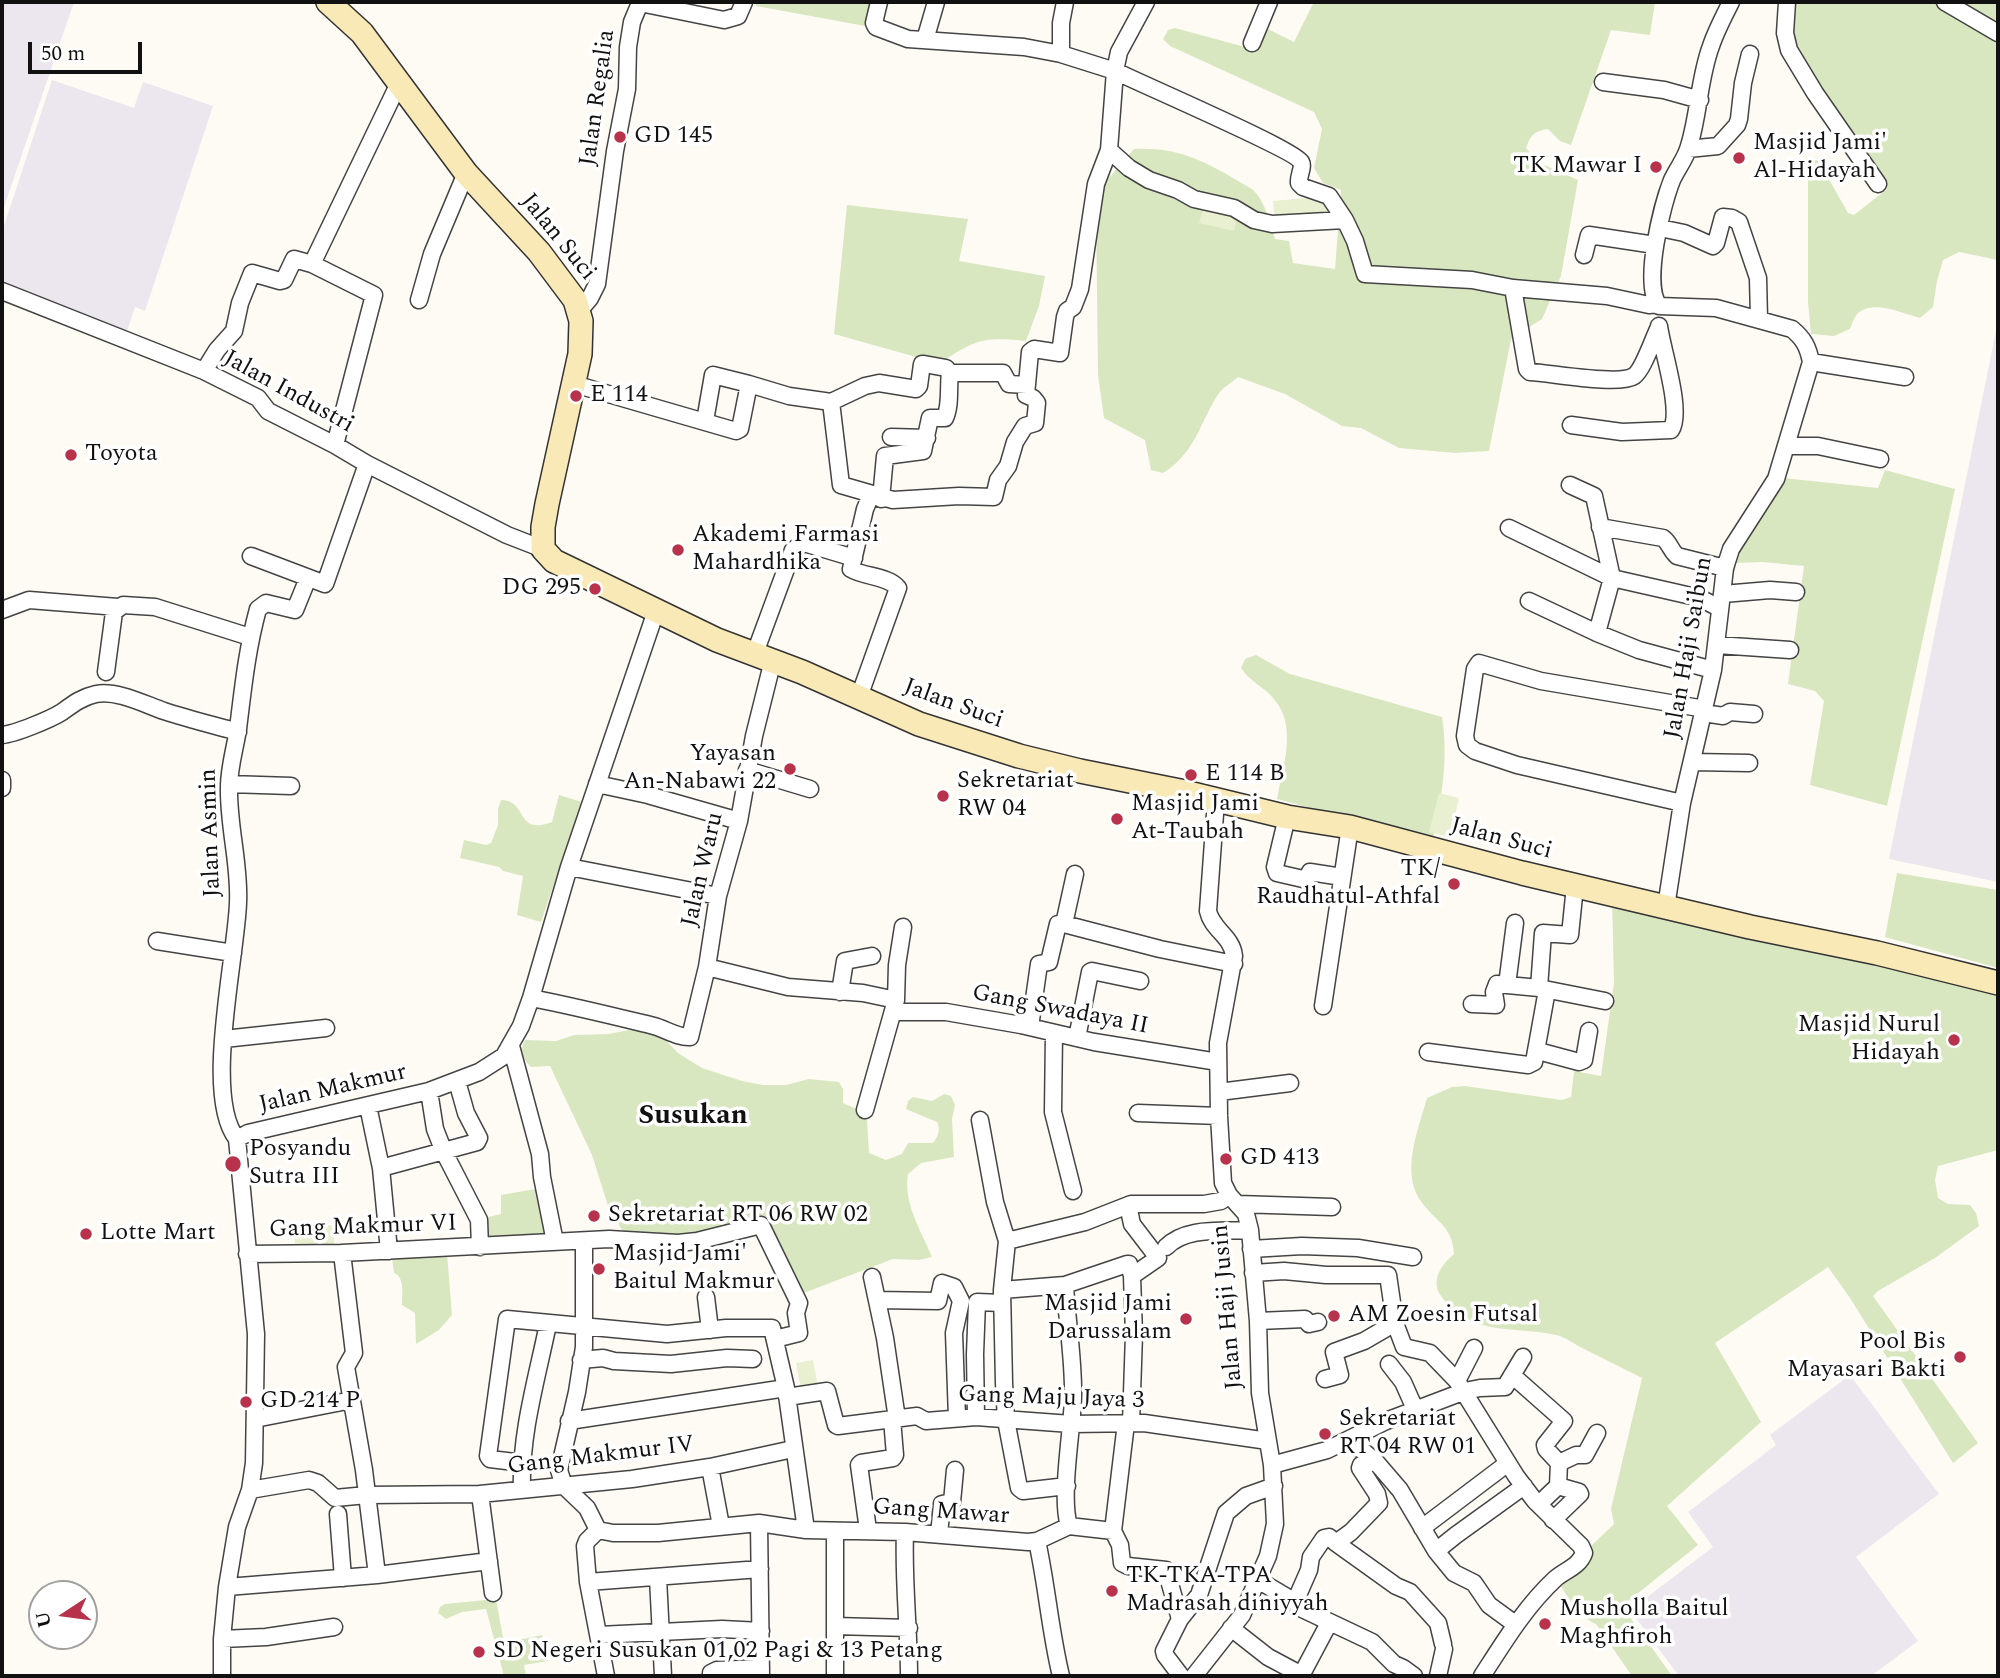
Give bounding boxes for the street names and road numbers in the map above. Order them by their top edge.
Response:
street label: Jalan Regalia [575,28,623,168]
street label: Jalan Suci [513,188,601,288]
street label: Jalan Industri [218,345,358,441]
street label: Jalan Haji Saibun [1660,555,1720,741]
street label: Jalan Suci [899,674,1007,736]
street label: Jalan Asmin [195,768,229,898]
street label: Jalan Waru [677,810,731,930]
street label: Jalan Suci [1447,813,1555,867]
street label: Gang Swadaya II [969,980,1151,1042]
street label: Jalan Makmur [256,1059,410,1121]
street label: Gang Makmur VI [269,1210,457,1246]
street label: Jalan Haji Jusin [1207,1223,1251,1391]
street label: Gang Maju Jaya 3 [957,1381,1145,1417]
street label: Gang Makmur IV [506,1431,696,1483]
street label: Gang Mawar [872,1494,1010,1532]

